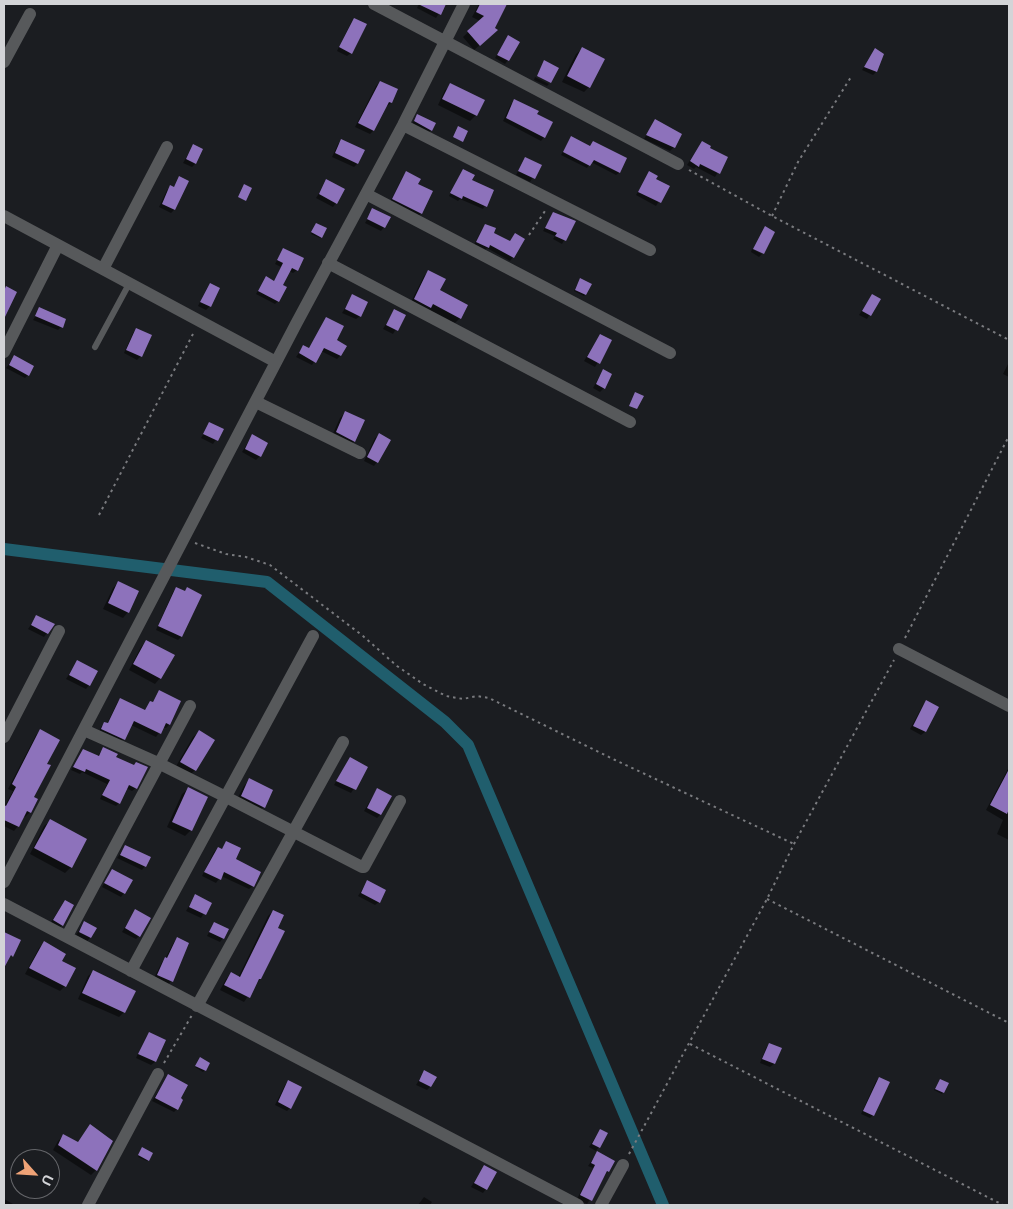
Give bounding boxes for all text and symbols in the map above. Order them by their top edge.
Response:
north arrow [10,1149,60,1199]
text: U [38,1172,57,1188]

